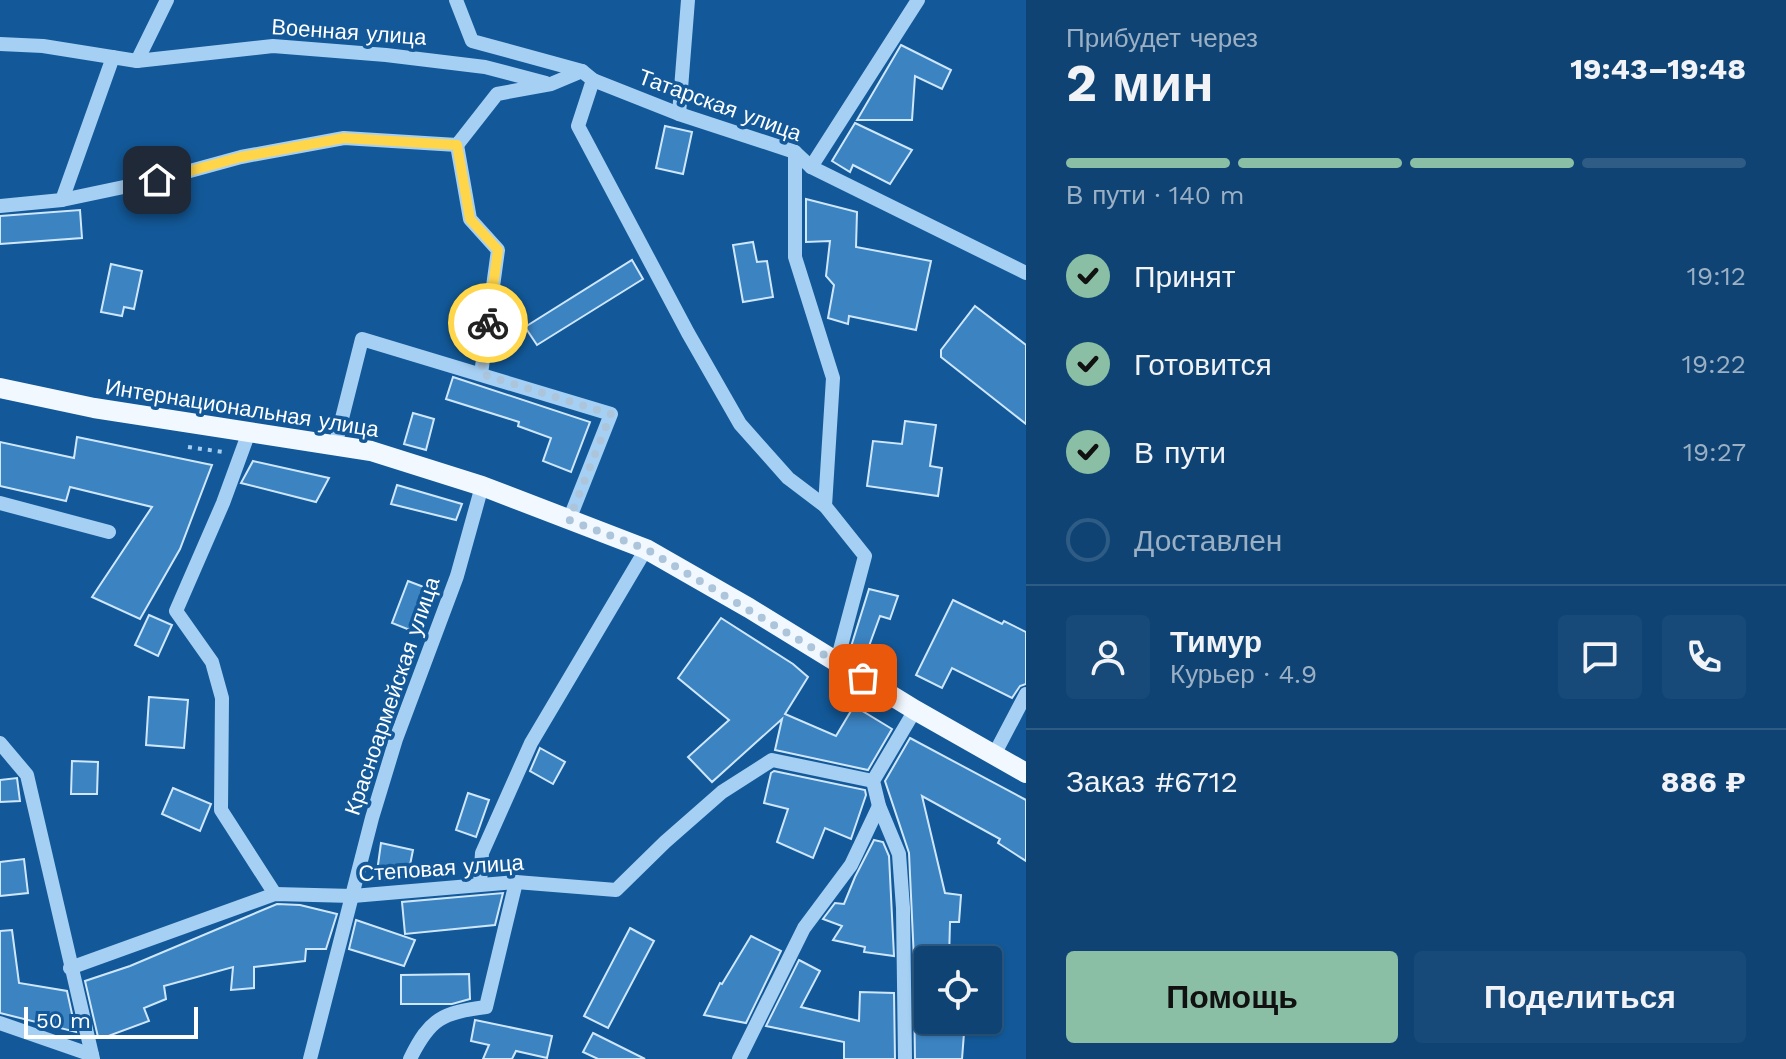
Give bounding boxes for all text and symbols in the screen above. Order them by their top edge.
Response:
street label: Военная улица [271,14,428,50]
text: Прибудет через [1066,23,1258,53]
text: 19:43–19:48 [1570,51,1746,86]
text: 2 мин [1066,53,1214,114]
street label: Татарская улица [635,64,806,146]
pin [123,146,191,214]
icon: home [135,158,179,202]
text: В пути · 140 m [1066,180,1245,210]
icon: check [1066,254,1110,298]
text: Принят [1134,259,1236,294]
text: 19:12 [1687,261,1746,291]
courier [448,283,528,363]
icon: bike [466,301,510,345]
icon: check [1066,342,1110,386]
text: Готовится [1134,347,1272,382]
text: 19:22 [1682,349,1746,379]
street label: Интернациональная улица [103,374,381,442]
icon: check [1066,430,1110,474]
text: В пути [1134,435,1226,470]
text: 19:27 [1683,437,1746,467]
text: Доставлен [1134,523,1282,558]
street label: Красноармейская улица [339,573,445,818]
button: person [1066,615,1150,699]
button: chat [1558,615,1642,699]
button: phone [1662,615,1746,699]
text: Тимур [1170,624,1262,659]
pin [829,644,897,712]
icon: bag [841,656,885,700]
text: Курьер · 4.9 [1170,659,1317,689]
text: Заказ #6712 [1066,764,1238,799]
text: 886 ₽ [1661,764,1746,799]
street label: Степовая улица [357,850,525,886]
map controls [914,946,1002,1034]
button: locate [914,946,1002,1034]
button: Помощь [1066,951,1398,1043]
button: Поделиться [1414,951,1746,1043]
scale bar [24,1003,198,1039]
text: 50 m [36,1008,91,1033]

